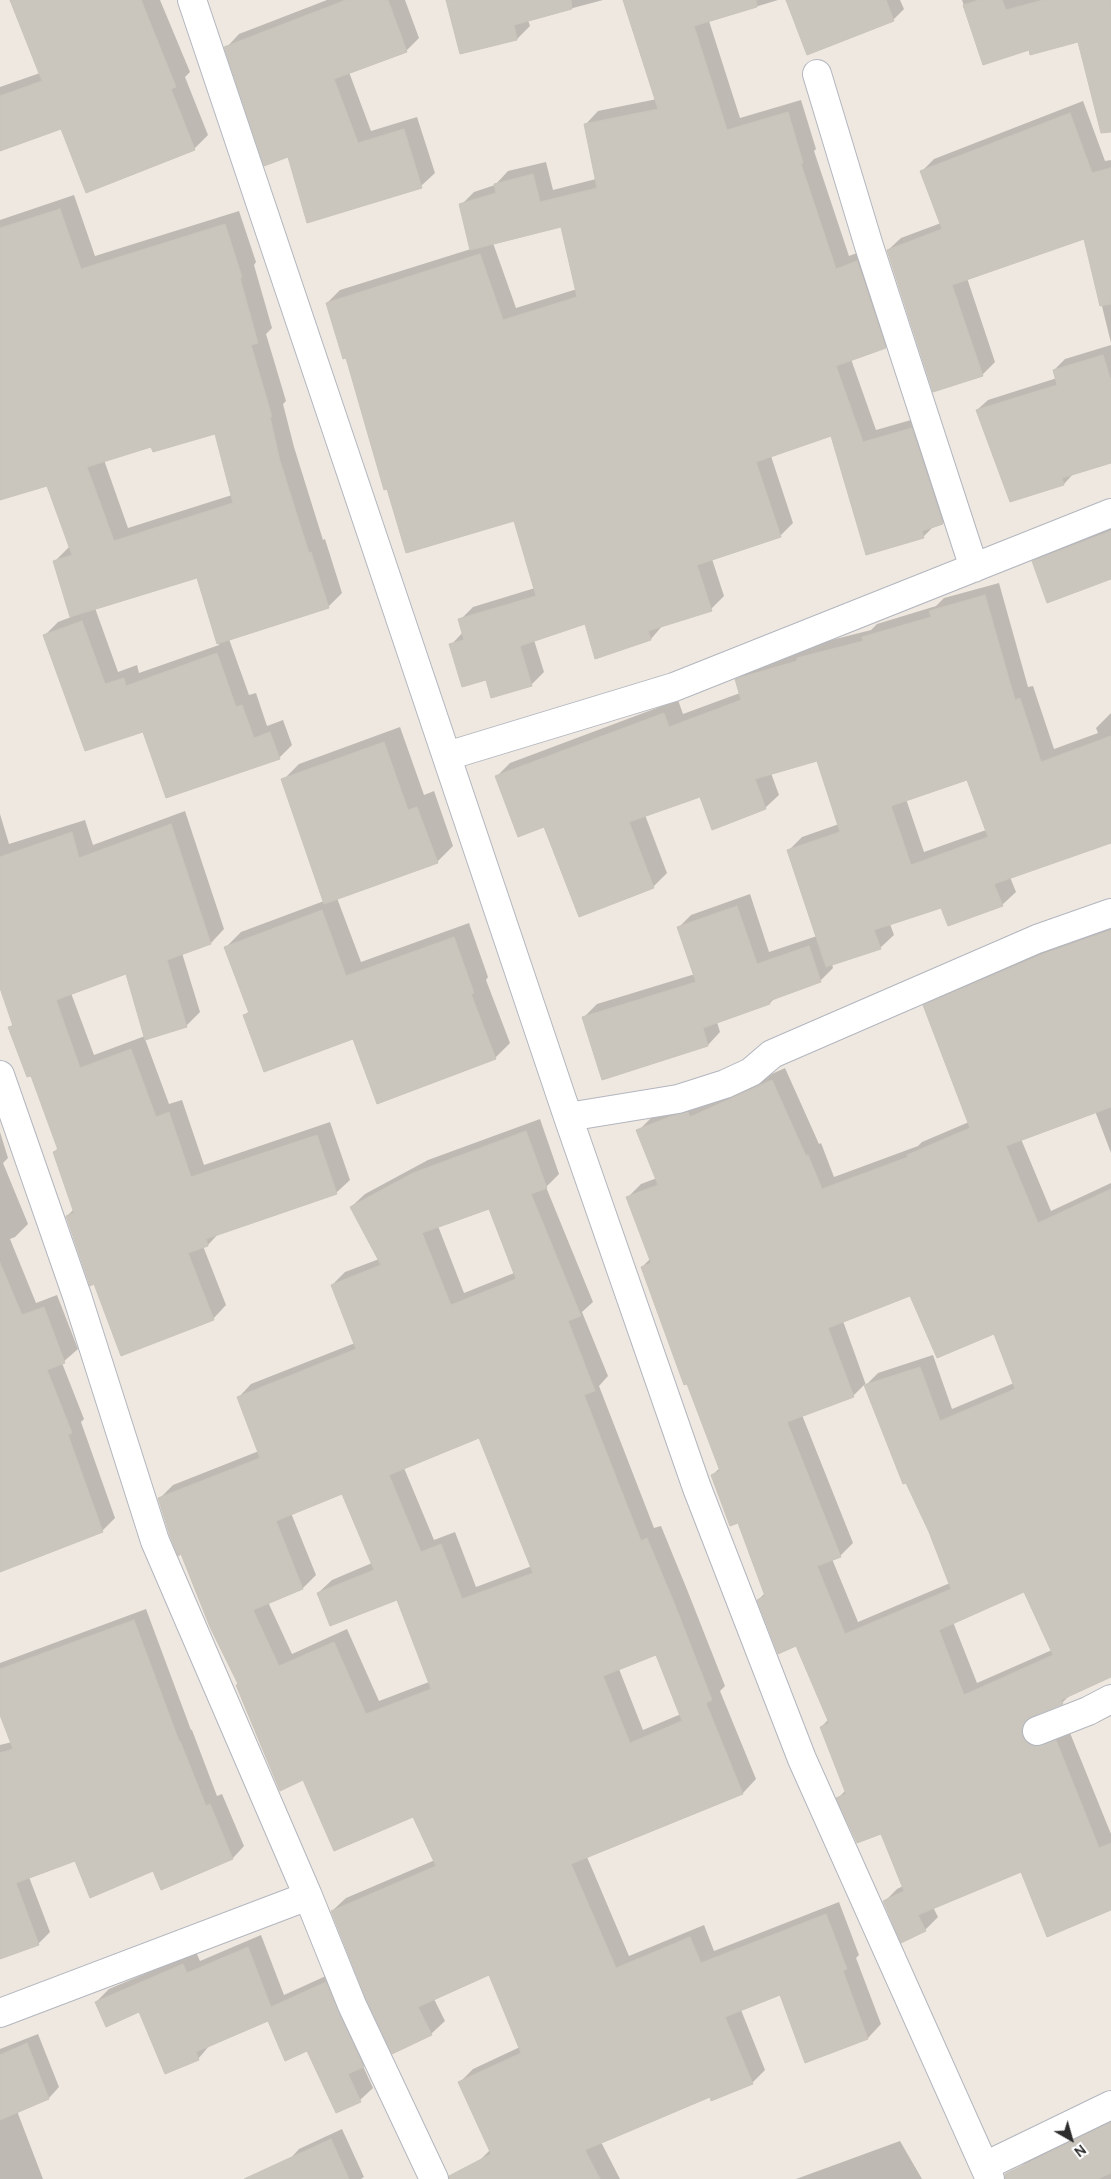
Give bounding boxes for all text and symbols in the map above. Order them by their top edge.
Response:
north arrow [1046,2114,1096,2164]
text: N [1071,2141,1090,2162]

